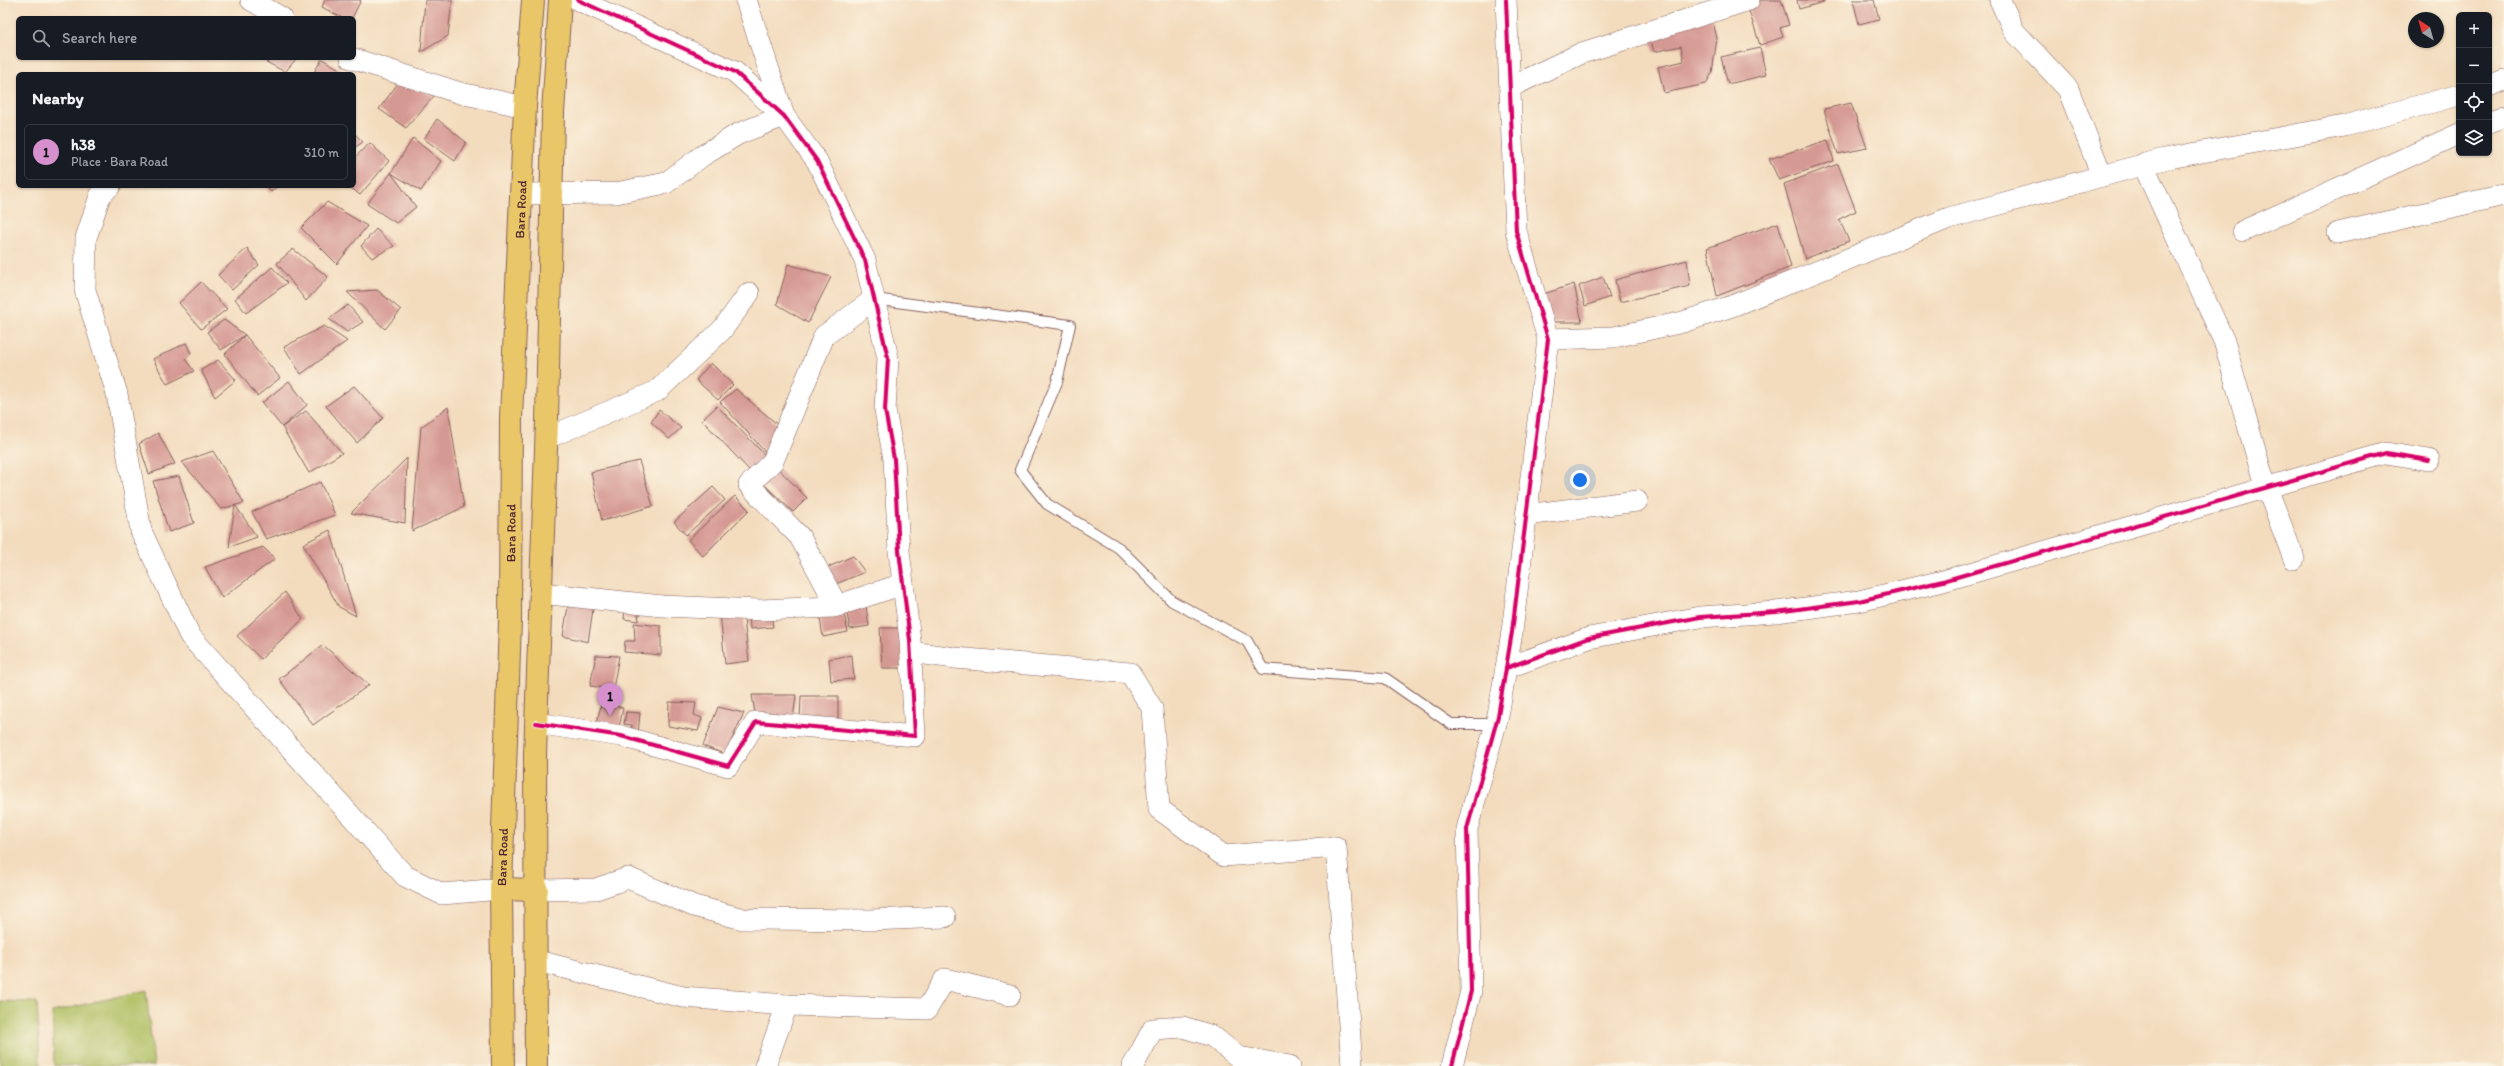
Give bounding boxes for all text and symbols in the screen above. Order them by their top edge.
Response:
north arrow [2408,12,2444,48]
map controls [2456,12,2492,156]
button: + [2456,12,2492,48]
search box [16,16,356,60]
icon: search [30,27,52,49]
text: Search here [62,29,137,47]
button: − [2456,48,2492,84]
button: locate [2456,84,2492,120]
text: Nearby [32,88,84,108]
button: layers [2456,120,2492,156]
text: h38 [71,136,95,154]
text: 1 [43,145,49,160]
text: 310 m [304,145,339,160]
text: Place · Bara Road [71,154,168,169]
street label: Bara Road [512,180,529,239]
your location [1570,470,1590,490]
street label: Bara Road [503,504,518,562]
pin: 1 [597,683,623,716]
street label: Bara Road [494,828,511,886]

